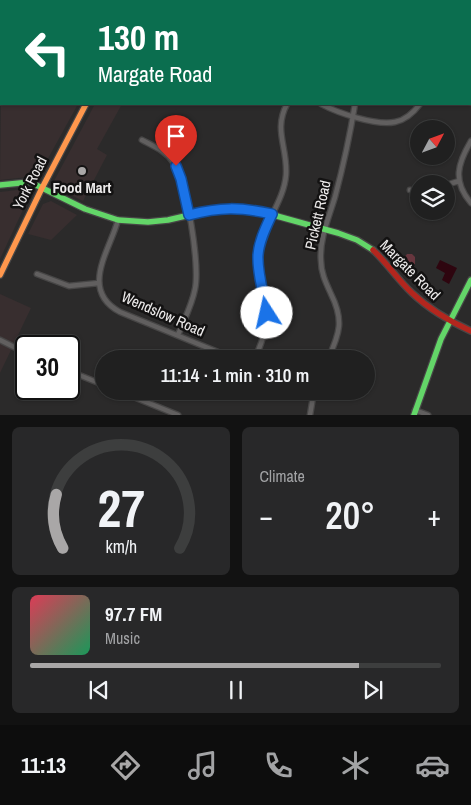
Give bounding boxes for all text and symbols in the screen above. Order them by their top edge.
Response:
text: 130 m [98,14,179,61]
icon: left [15,20,80,85]
text: Margate Road [98,59,212,89]
pin [155,115,197,166]
north arrow [410,120,455,165]
map controls [410,120,455,220]
icon: arrive [162,122,190,150]
street label: York Road [7,153,52,213]
marker: Food Mart [76,165,88,177]
button: layers [410,175,455,220]
place label: Food Mart [53,177,111,198]
street label: Pickett Road [299,178,336,252]
street label: Margate Road [375,235,445,305]
street label: Wendslow Road [118,286,208,341]
position arrow [240,286,292,338]
speed limit sign: 30 [15,335,80,400]
text: 11:14 · 1 min · 310 m [161,362,309,388]
text: Climate [260,465,305,487]
text: 27 [97,473,144,543]
text: 20° [325,490,375,541]
text: − [260,497,273,535]
text: + [428,497,441,535]
text: km/h [105,535,137,559]
text: 97.7 FM [105,601,162,627]
text: Music [105,627,140,649]
icon: previous [85,676,113,704]
icon: pause [222,676,250,704]
icon: next [359,676,387,704]
icon: directions [108,748,143,783]
icon: music [185,748,220,783]
icon: phone [261,748,296,783]
icon: climate [338,748,373,783]
icon: car [415,748,450,783]
text: 11:13 [21,750,66,780]

